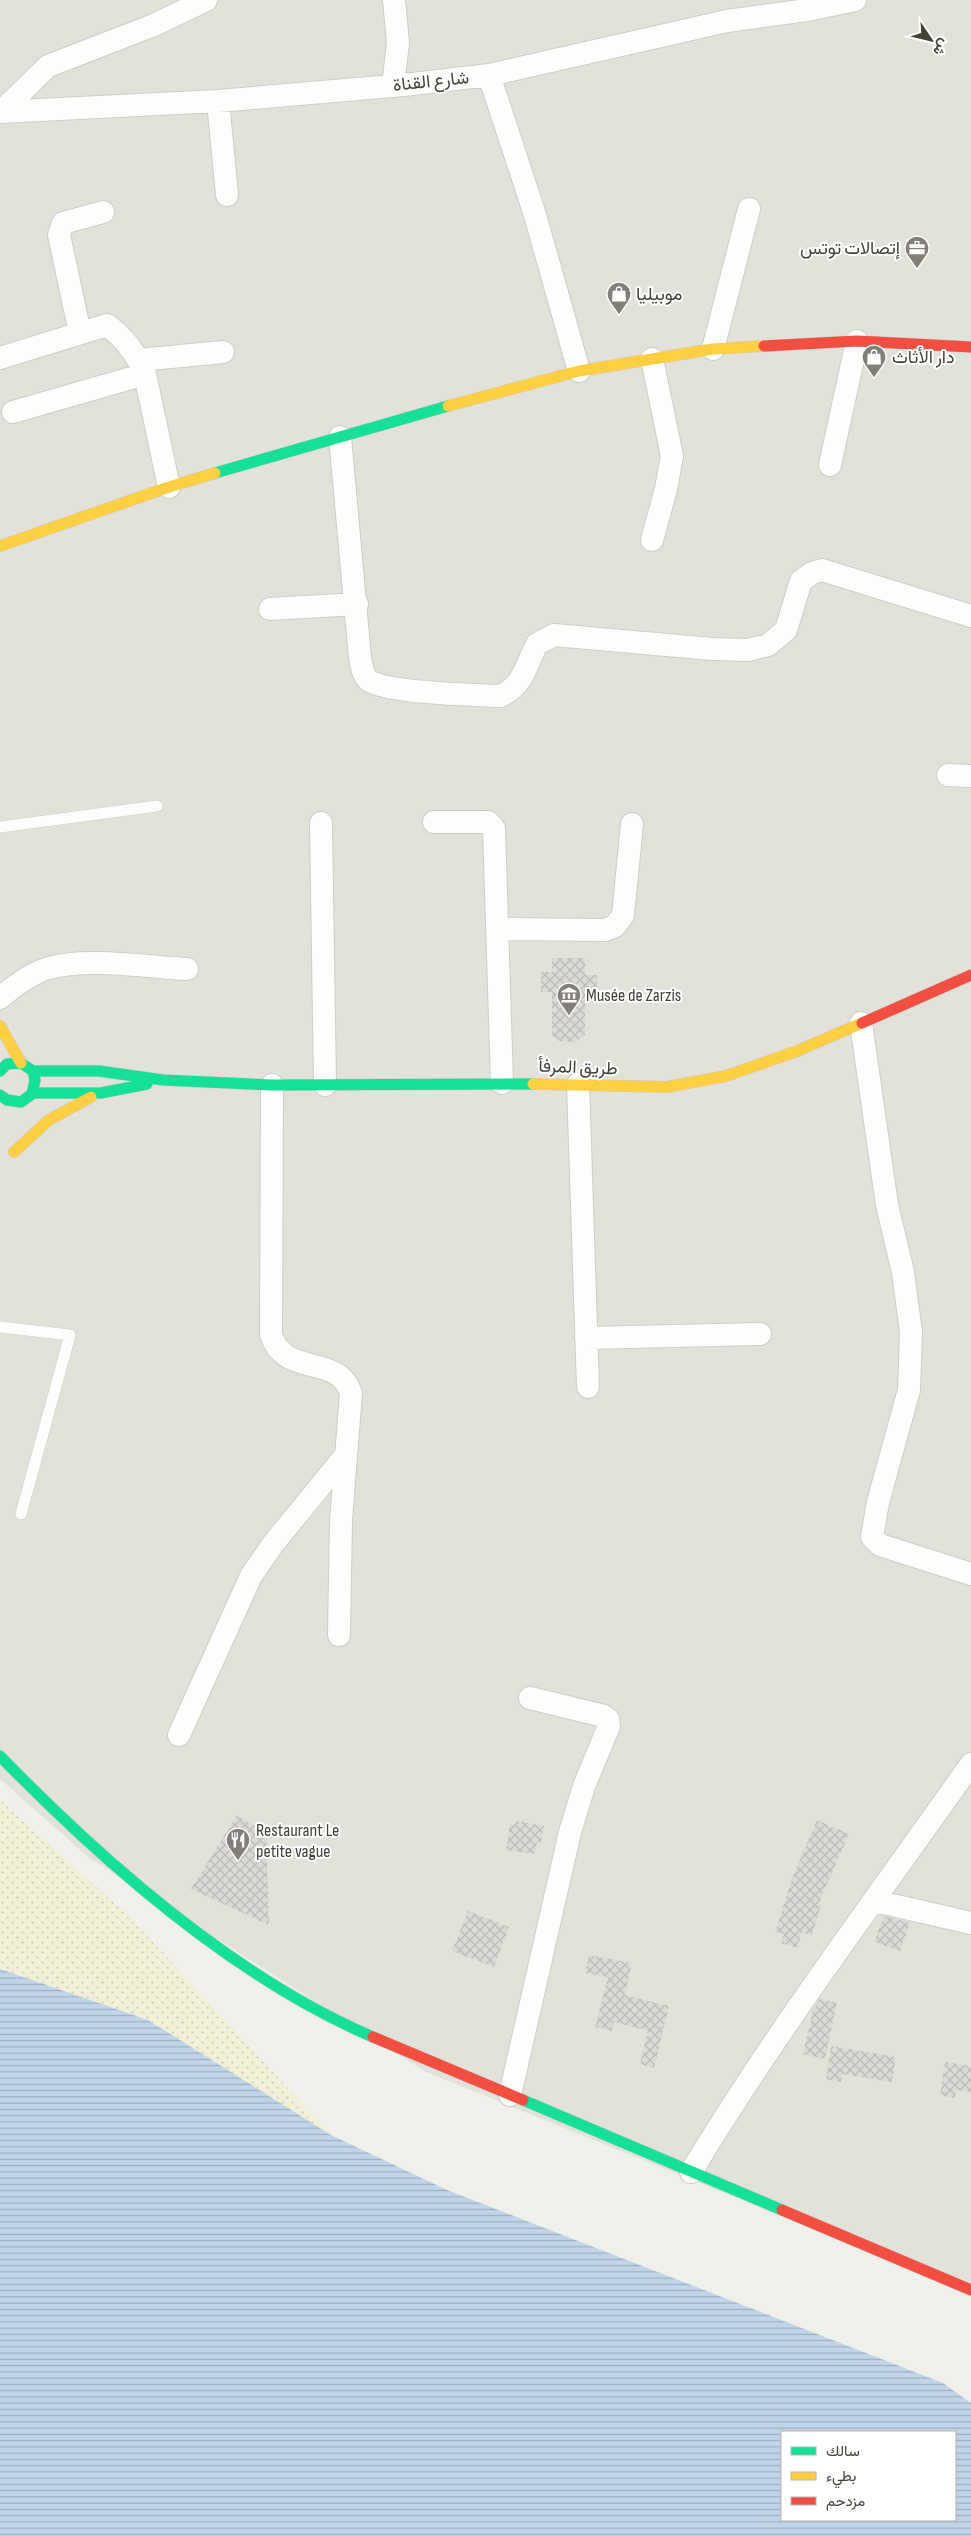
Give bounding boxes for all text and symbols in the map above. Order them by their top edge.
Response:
north arrow [906,15,956,65]
text: ش [929,35,953,59]
street label: شارع القناة [392,67,470,97]
office icon: إتصالات توتس [904,235,930,269]
place label: إتصالات توتس [800,238,900,260]
shop icon: موبيليا [606,281,632,315]
place label: موبيليا [636,284,682,305]
shop icon: دار الأثاث [861,344,887,378]
place label: دار الأثاث [892,347,955,368]
museum icon: Musée de Zarzis [556,982,582,1016]
place label: Musée de Zarzis [586,985,681,1006]
street label: طريق المرفأ [538,1056,618,1079]
place label: Restaurant Le petite vague [256,1820,339,1862]
restaurant icon: Restaurant Le petite vague [225,1827,251,1861]
legend [781,2431,956,2521]
text: سالك [826,2442,860,2461]
text: بطيء [826,2467,856,2489]
text: مزدحم [826,2492,865,2511]

